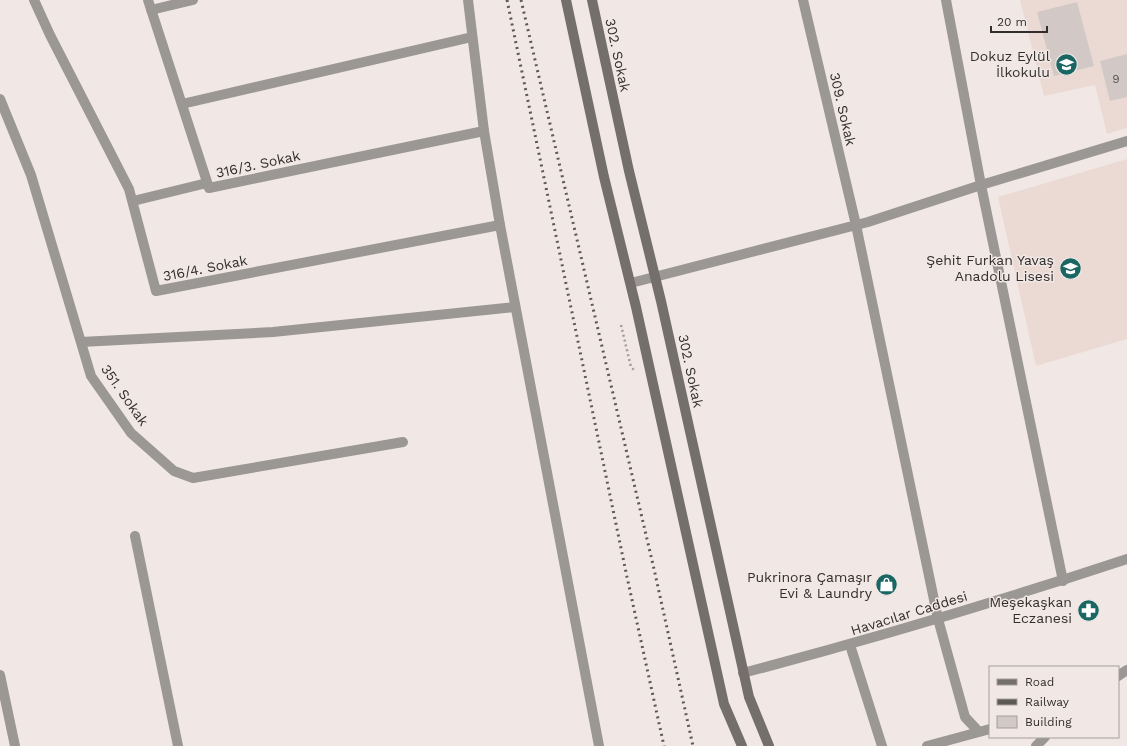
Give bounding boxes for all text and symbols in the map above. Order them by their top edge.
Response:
scale bar [991,8,1047,34]
text: 20 m [997,15,1027,29]
street label: 302. Sokak [602,17,634,93]
place label: Dokuz Eylül İlkokulu [970,48,1051,80]
school or university icon: Dokuz Eylül İlkokulu [1053,51,1079,77]
street label: 309. Sokak [827,71,859,147]
house number: 9 [1112,72,1120,86]
street label: 316/3. Sokak [214,147,302,181]
street label: 316/4. Sokak [161,252,249,284]
place label: Şehit Furkan Yavaş Anadolu Lisesi [926,252,1054,284]
school or university icon: Şehit Furkan Yavaş Anadolu Lisesi [1057,255,1083,281]
street label: 302. Sokak [675,333,707,409]
street label: 351. Sokak [98,361,152,429]
place label: Pukrinora Çamaşır Evi & Laundry [747,569,873,601]
shop icon: Pukrinora Çamaşır Evi & Laundry [874,572,900,598]
street label: Havacılar Caddesi [849,588,969,638]
place label: Meşekaşkan Eczanesi [989,594,1072,626]
pharmacy icon: Meşekaşkan Eczanesi [1075,597,1101,623]
legend [989,666,1119,738]
text: Road [1025,675,1054,689]
text: Railway [1025,695,1070,709]
text: Building [1025,715,1072,729]

